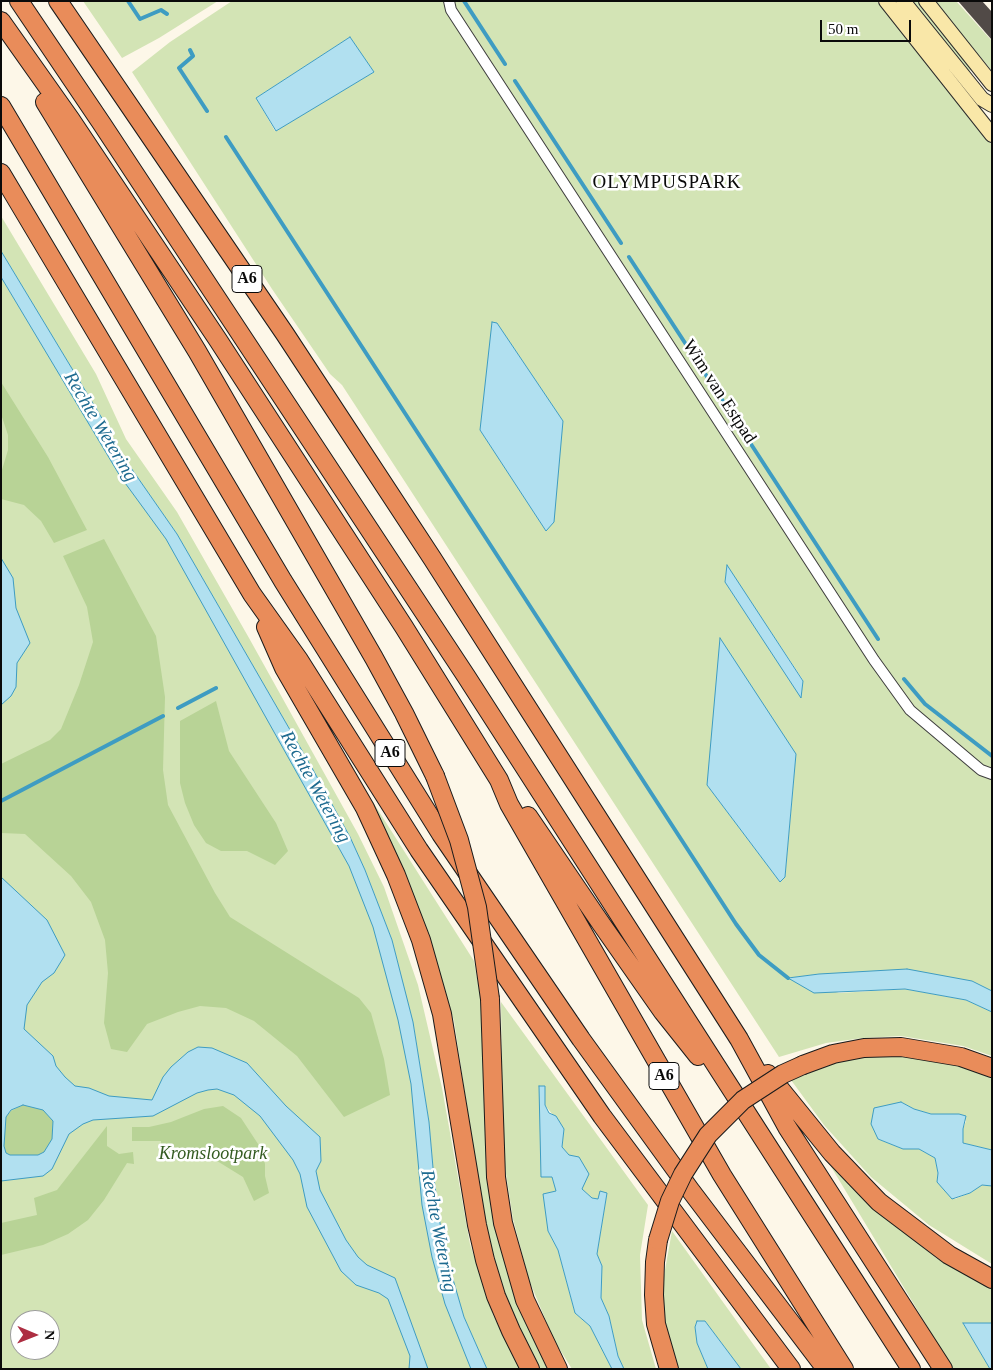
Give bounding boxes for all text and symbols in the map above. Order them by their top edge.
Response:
scale bar [823,10,914,42]
text: 50 m [828,21,858,37]
district label: OLYMPUSPARK [591,172,743,194]
road number: A6 [232,266,262,292]
street label: Wim van Estpad [677,336,761,448]
water label: Rechte Wetering [58,368,142,486]
water label: Rechte Wetering [275,727,355,847]
road number: A6 [375,740,405,766]
road number: A6 [649,1062,679,1090]
park label: Kromslootpark [159,1143,267,1165]
water label: Rechte Wetering [415,1168,461,1294]
north arrow [10,1310,60,1360]
text: N [42,1330,57,1340]

